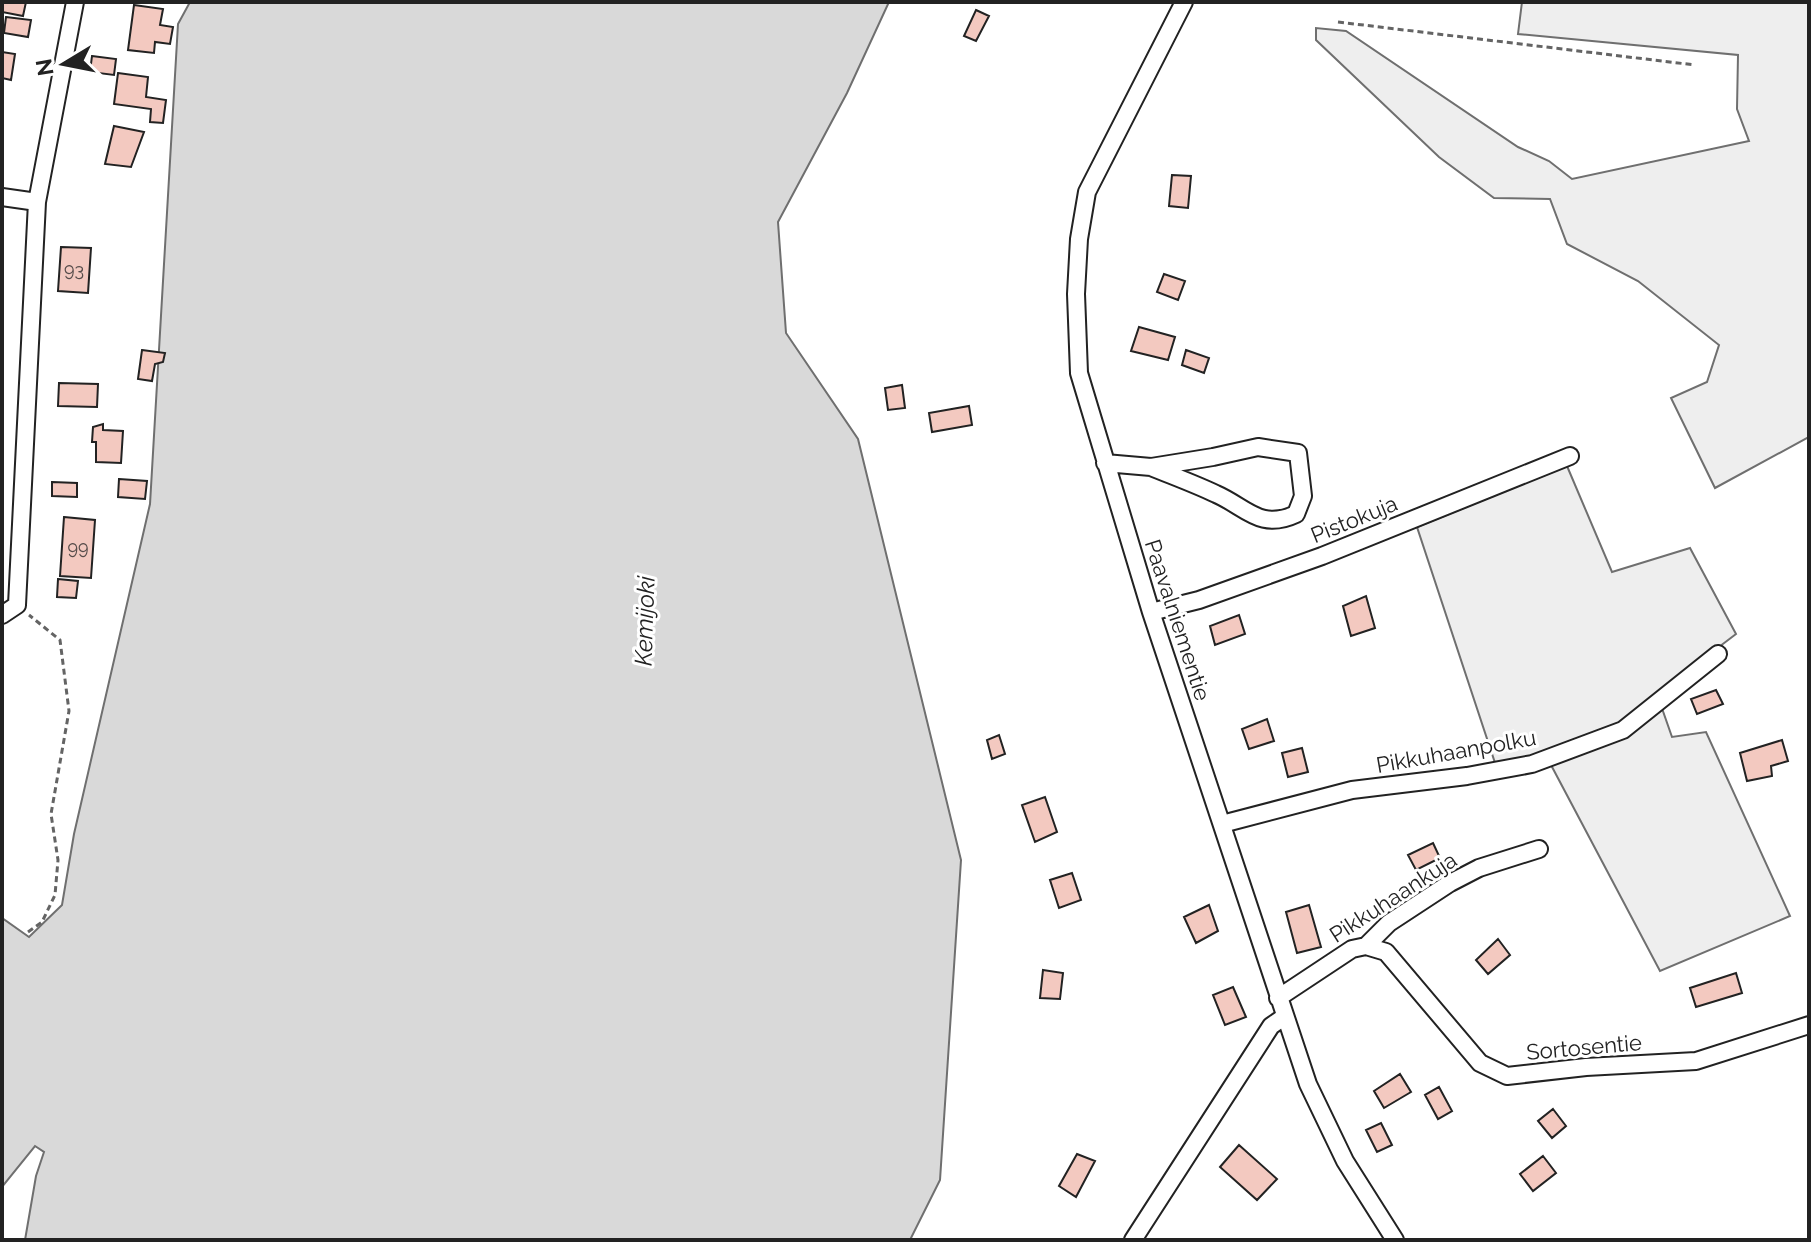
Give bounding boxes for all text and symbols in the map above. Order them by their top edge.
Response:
north arrow [24,24,104,104]
text: N [30,57,59,78]
house number: 93 [64,259,84,280]
street label: Pistokuja [1307,490,1401,548]
street label: Paavalniementie [1140,536,1216,704]
house number: 99 [67,537,89,558]
water label: Kemijoki [628,575,661,666]
street label: Pikkuhaanpolku [1374,724,1538,778]
street label: Pikkuhaankuja [1325,846,1461,948]
street label: Sortosentie [1525,1029,1643,1065]

